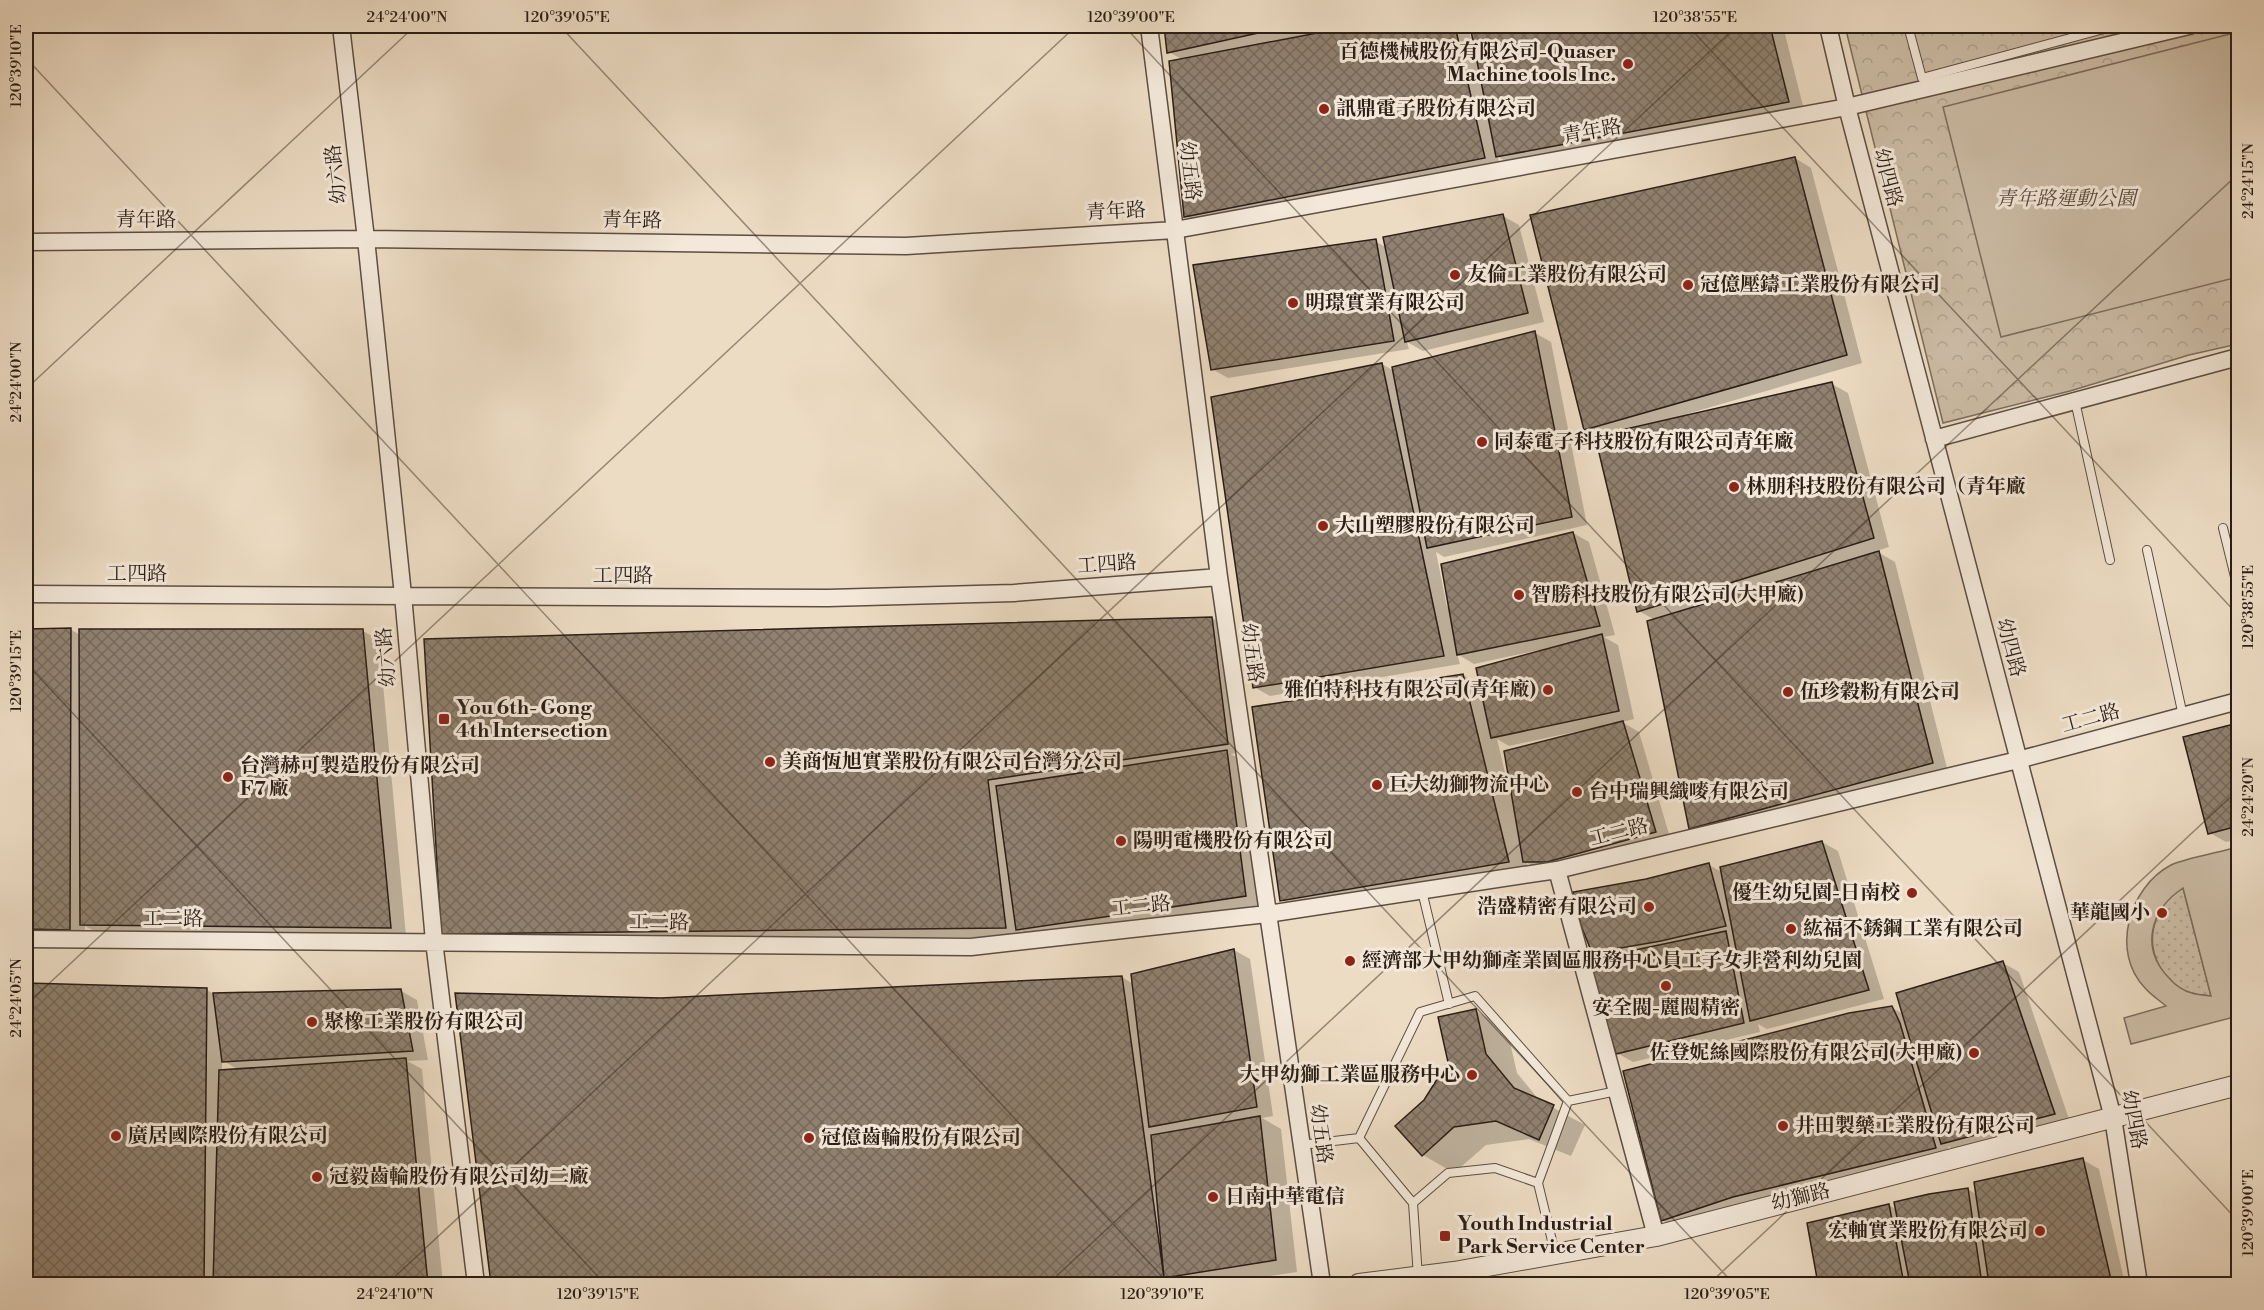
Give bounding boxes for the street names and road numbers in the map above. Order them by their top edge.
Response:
street label: 青年路 [1560,114,1624,150]
street label: 幼五路 [1173,140,1205,202]
street label: 幼六路 [321,143,353,205]
street label: 幼四路 [1867,146,1907,210]
street label: 青年路 [1085,198,1147,226]
street label: 青年路 [116,208,176,233]
street label: 青年路 [602,208,662,234]
street label: 工四路 [1076,550,1138,580]
street label: 工四路 [107,562,167,587]
street label: 工四路 [593,564,653,589]
street label: 幼四路 [1990,616,2030,680]
street label: 幼五路 [1234,622,1268,684]
street label: 幼六路 [372,626,402,688]
street label: 工二路 [2059,699,2123,739]
street label: 工二路 [1587,814,1651,852]
street label: 工二路 [1110,891,1172,923]
street label: 工二路 [143,907,203,932]
street label: 工二路 [629,910,689,936]
street label: 幼四路 [2115,1088,2151,1152]
street label: 幼五路 [1303,1103,1337,1165]
street label: 幼獅路 [1769,1179,1833,1217]

